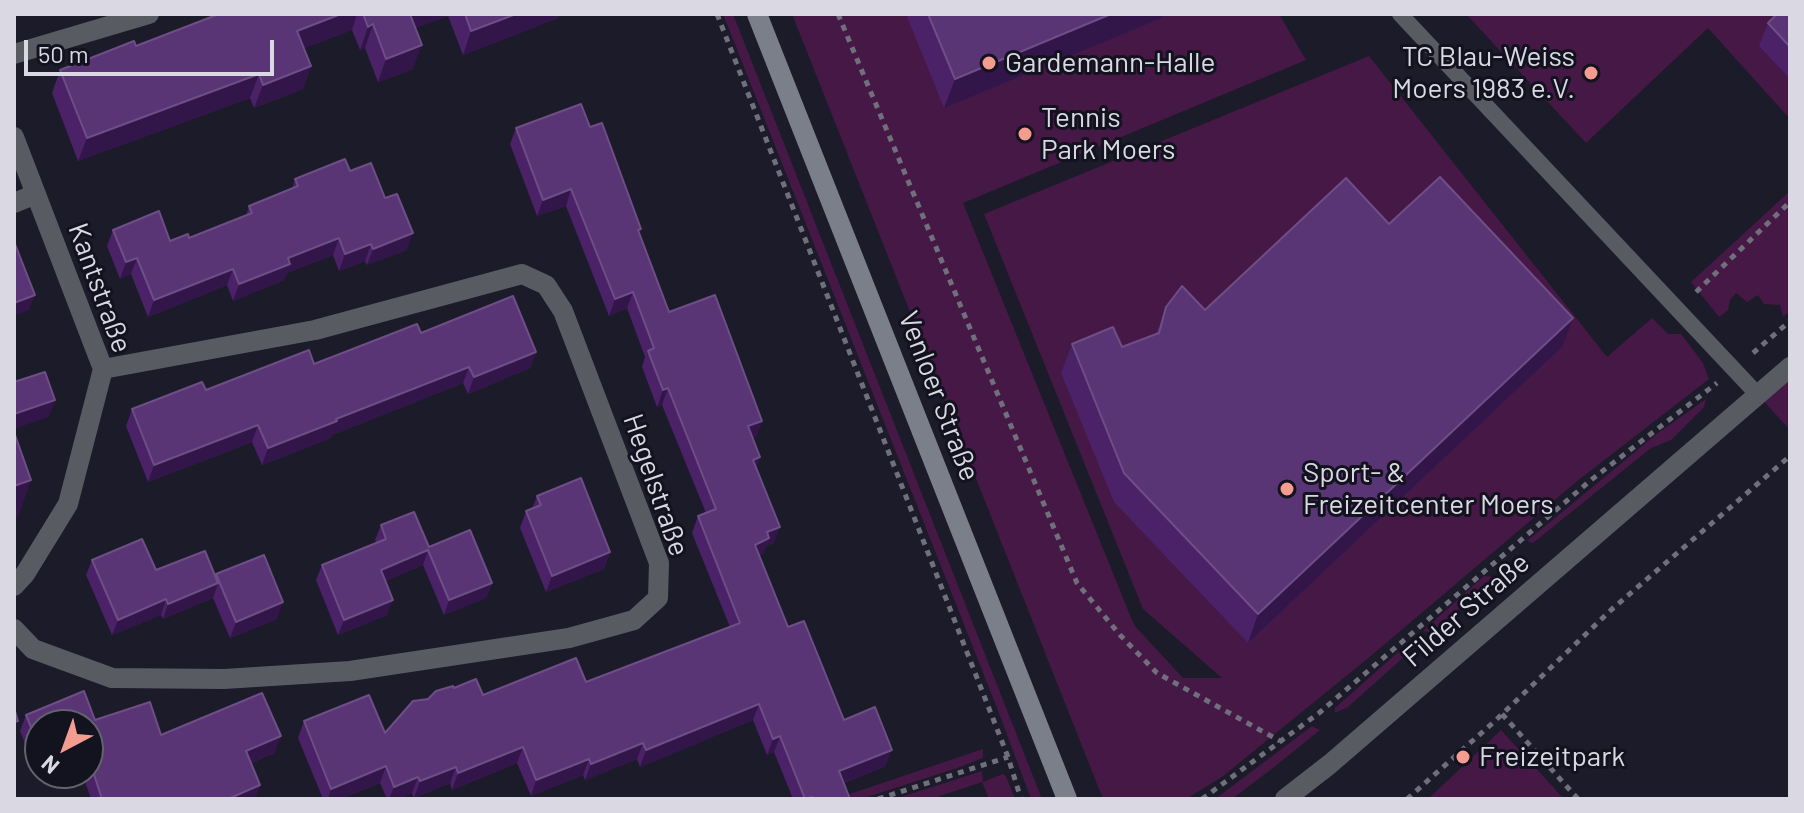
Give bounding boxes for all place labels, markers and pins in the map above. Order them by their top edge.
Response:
place label: TC Blau-Weiss Moers 1983 e.V. [1392,40,1575,106]
place label: Gardemann-Halle [1005,46,1215,80]
marker: Gardemann-Halle [980,54,998,72]
marker: TC Blau-Weiss Moers 1983 e.V. [1582,64,1600,82]
place label: Tennis Park Moers [1041,101,1175,167]
marker: Tennis Park Moers [1016,125,1034,143]
place label: Sport- & Freizeitcenter Moers [1303,456,1554,522]
marker: Sport- & Freizeitcenter Moers [1278,480,1296,498]
place label: Freizeitpark [1479,740,1625,774]
marker: Freizeitpark [1454,748,1472,766]

